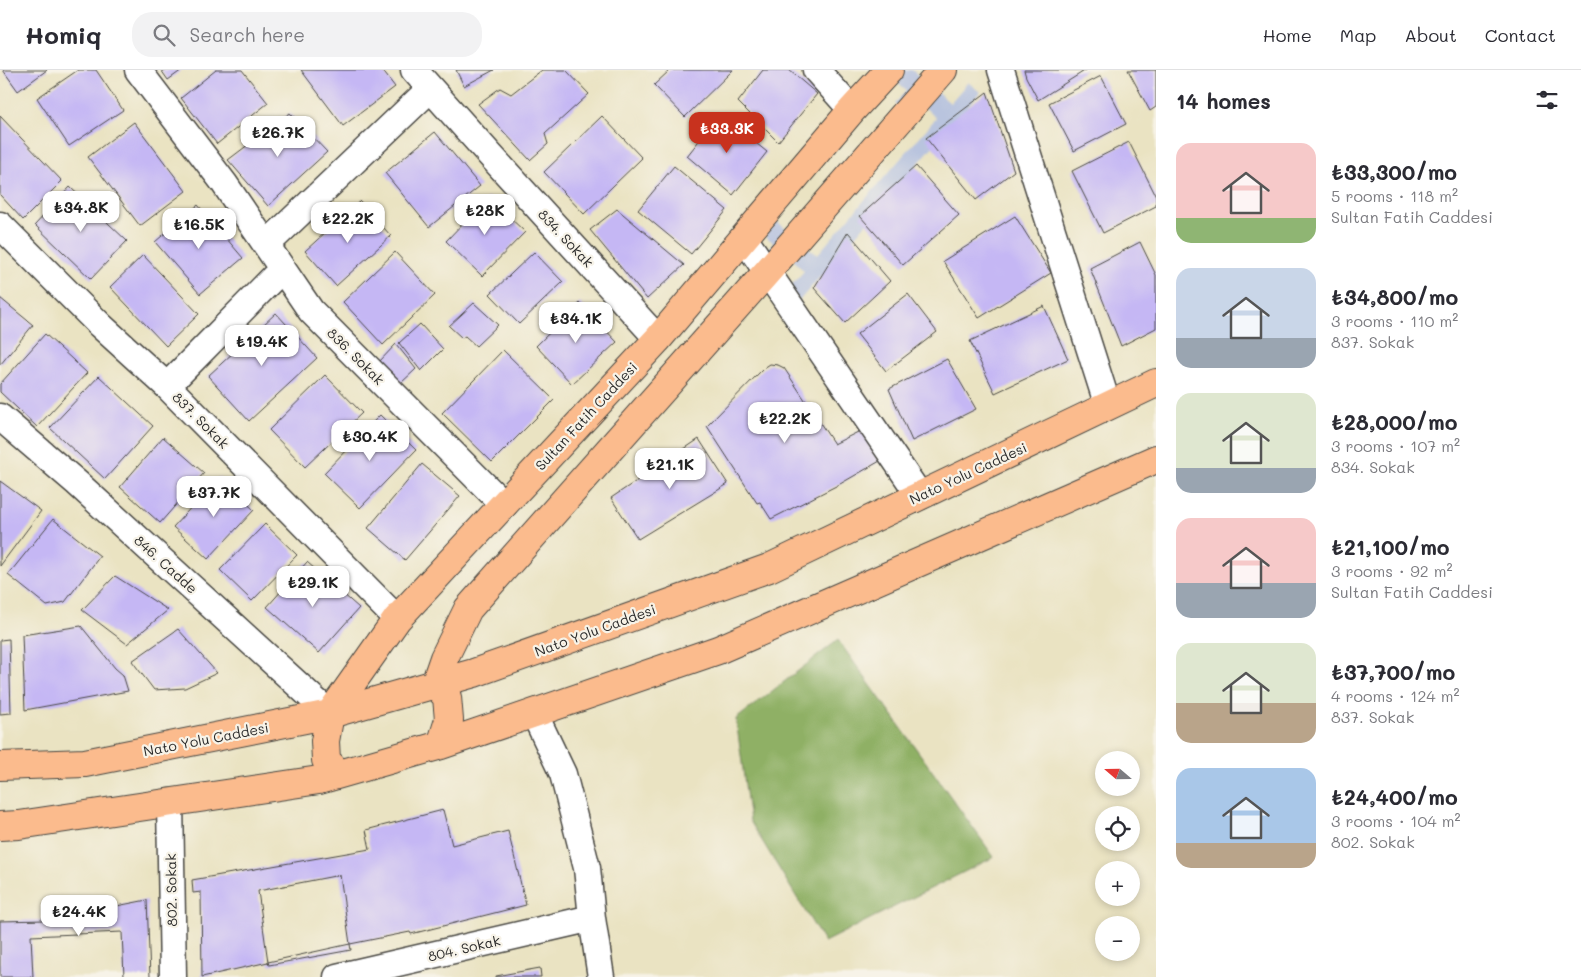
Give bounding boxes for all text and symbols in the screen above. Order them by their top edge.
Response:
search box [132,12,482,57]
text: Homiq [25,19,102,50]
icon: search [150,21,178,49]
text: Search here [190,22,305,47]
text: Home [1263,23,1312,47]
text: Map [1340,23,1376,47]
text: About [1404,23,1457,47]
text: Contact [1485,23,1556,47]
icon: filters [1533,86,1561,114]
text: 14 homes [1176,87,1271,114]
pin: ₺33.3K [686,112,768,154]
pin: ₺26.7K [237,116,319,158]
text: ₺33.3K [700,117,754,138]
text: ₺26.7K [252,121,305,142]
text: ₺33,300/mo [1331,158,1457,185]
icon: home [1216,163,1276,223]
text: 5 rooms · 118 m² [1331,185,1458,206]
pin: ₺34.8K [40,190,122,233]
pin: ₺28K [455,194,515,236]
text: ₺34.8K [53,196,109,217]
text: ₺28K [465,199,505,220]
pin: ₺22.2K [307,202,389,244]
street label: 834. Sokak [534,205,598,271]
text: Sultan Fatih Caddesi [1331,206,1493,227]
text: ₺22.2K [322,207,374,228]
pin: ₺16.5K [158,208,240,250]
text: ₺16.5K [173,213,225,234]
text: ₺34,800/mo [1331,283,1458,310]
icon: home [1216,288,1276,348]
pin: ₺34.1K [535,302,617,344]
text: ₺34.1K [550,307,602,328]
text: 3 rooms · 110 m² [1331,310,1458,331]
street label: 836. Sokak [323,323,389,389]
pin: ₺19.4K [221,324,303,367]
text: ₺19.4K [236,330,288,351]
text: 837. Sokak [1331,331,1414,352]
street label: Sultan Fatih Caddesi [531,358,641,474]
street label: 837. Sokak [169,388,233,452]
pin: ₺22.2K [744,402,826,444]
text: ₺22.2K [759,407,811,428]
text: ₺28,000/mo [1331,408,1458,435]
icon: home [1216,413,1276,473]
pin: ₺30.4K [329,420,411,462]
text: ₺30.4K [342,425,398,446]
text: 3 rooms · 107 m² [1331,435,1460,456]
street label: Nato Yolu Caddesi [906,437,1030,509]
pin: ₺21.1K [629,448,711,490]
text: ₺21.1K [646,453,694,474]
text: 834. Sokak [1331,456,1415,477]
pin: ₺37.7K [173,476,255,518]
text: ₺37.7K [188,481,240,502]
street label: 846. Cadde [130,531,202,597]
text: ₺21,100/mo [1331,533,1450,560]
icon: home [1216,538,1276,598]
text: 3 rooms · 92 m² [1331,560,1453,581]
pin: ₺29.1K [272,566,354,608]
text: ₺29.1K [287,571,339,592]
text: Sultan Fatih Caddesi [1331,581,1493,602]
street label: Nato Yolu Caddesi [532,599,658,661]
text: ₺37,700/mo [1331,658,1455,685]
icon: home [1216,663,1276,723]
text: 4 rooms · 124 m² [1331,685,1460,706]
text: 837. Sokak [1331,706,1414,727]
street label: Nato Yolu Caddesi [142,718,270,760]
north arrow [1095,751,1140,796]
map controls [1095,751,1140,961]
text: ₺24,400/mo [1331,783,1458,810]
icon: home [1216,788,1276,848]
button: locate [1095,806,1140,851]
text: 3 rooms · 104 m² [1331,810,1461,831]
text: 802. Sokak [1331,831,1415,852]
street label: 802. Sokak [161,853,181,927]
button: + [1095,861,1140,906]
pin: ₺24.4K [38,894,120,937]
text: ₺24.4K [52,900,106,921]
button: − [1095,916,1140,961]
street label: 804. Sokak [426,930,502,966]

